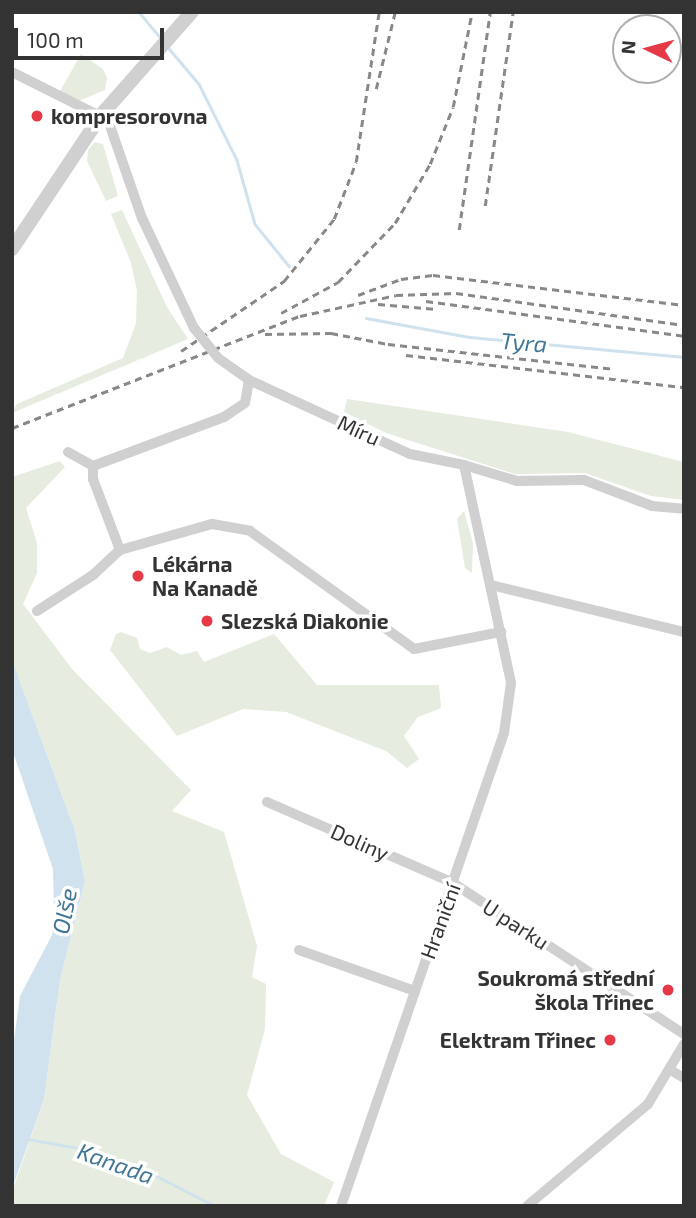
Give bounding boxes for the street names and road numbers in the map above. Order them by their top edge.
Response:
street label: Míru [334,409,384,451]
street label: Doliny [327,818,393,866]
street label: Hraniční [415,880,465,962]
street label: U parku [478,893,554,955]

